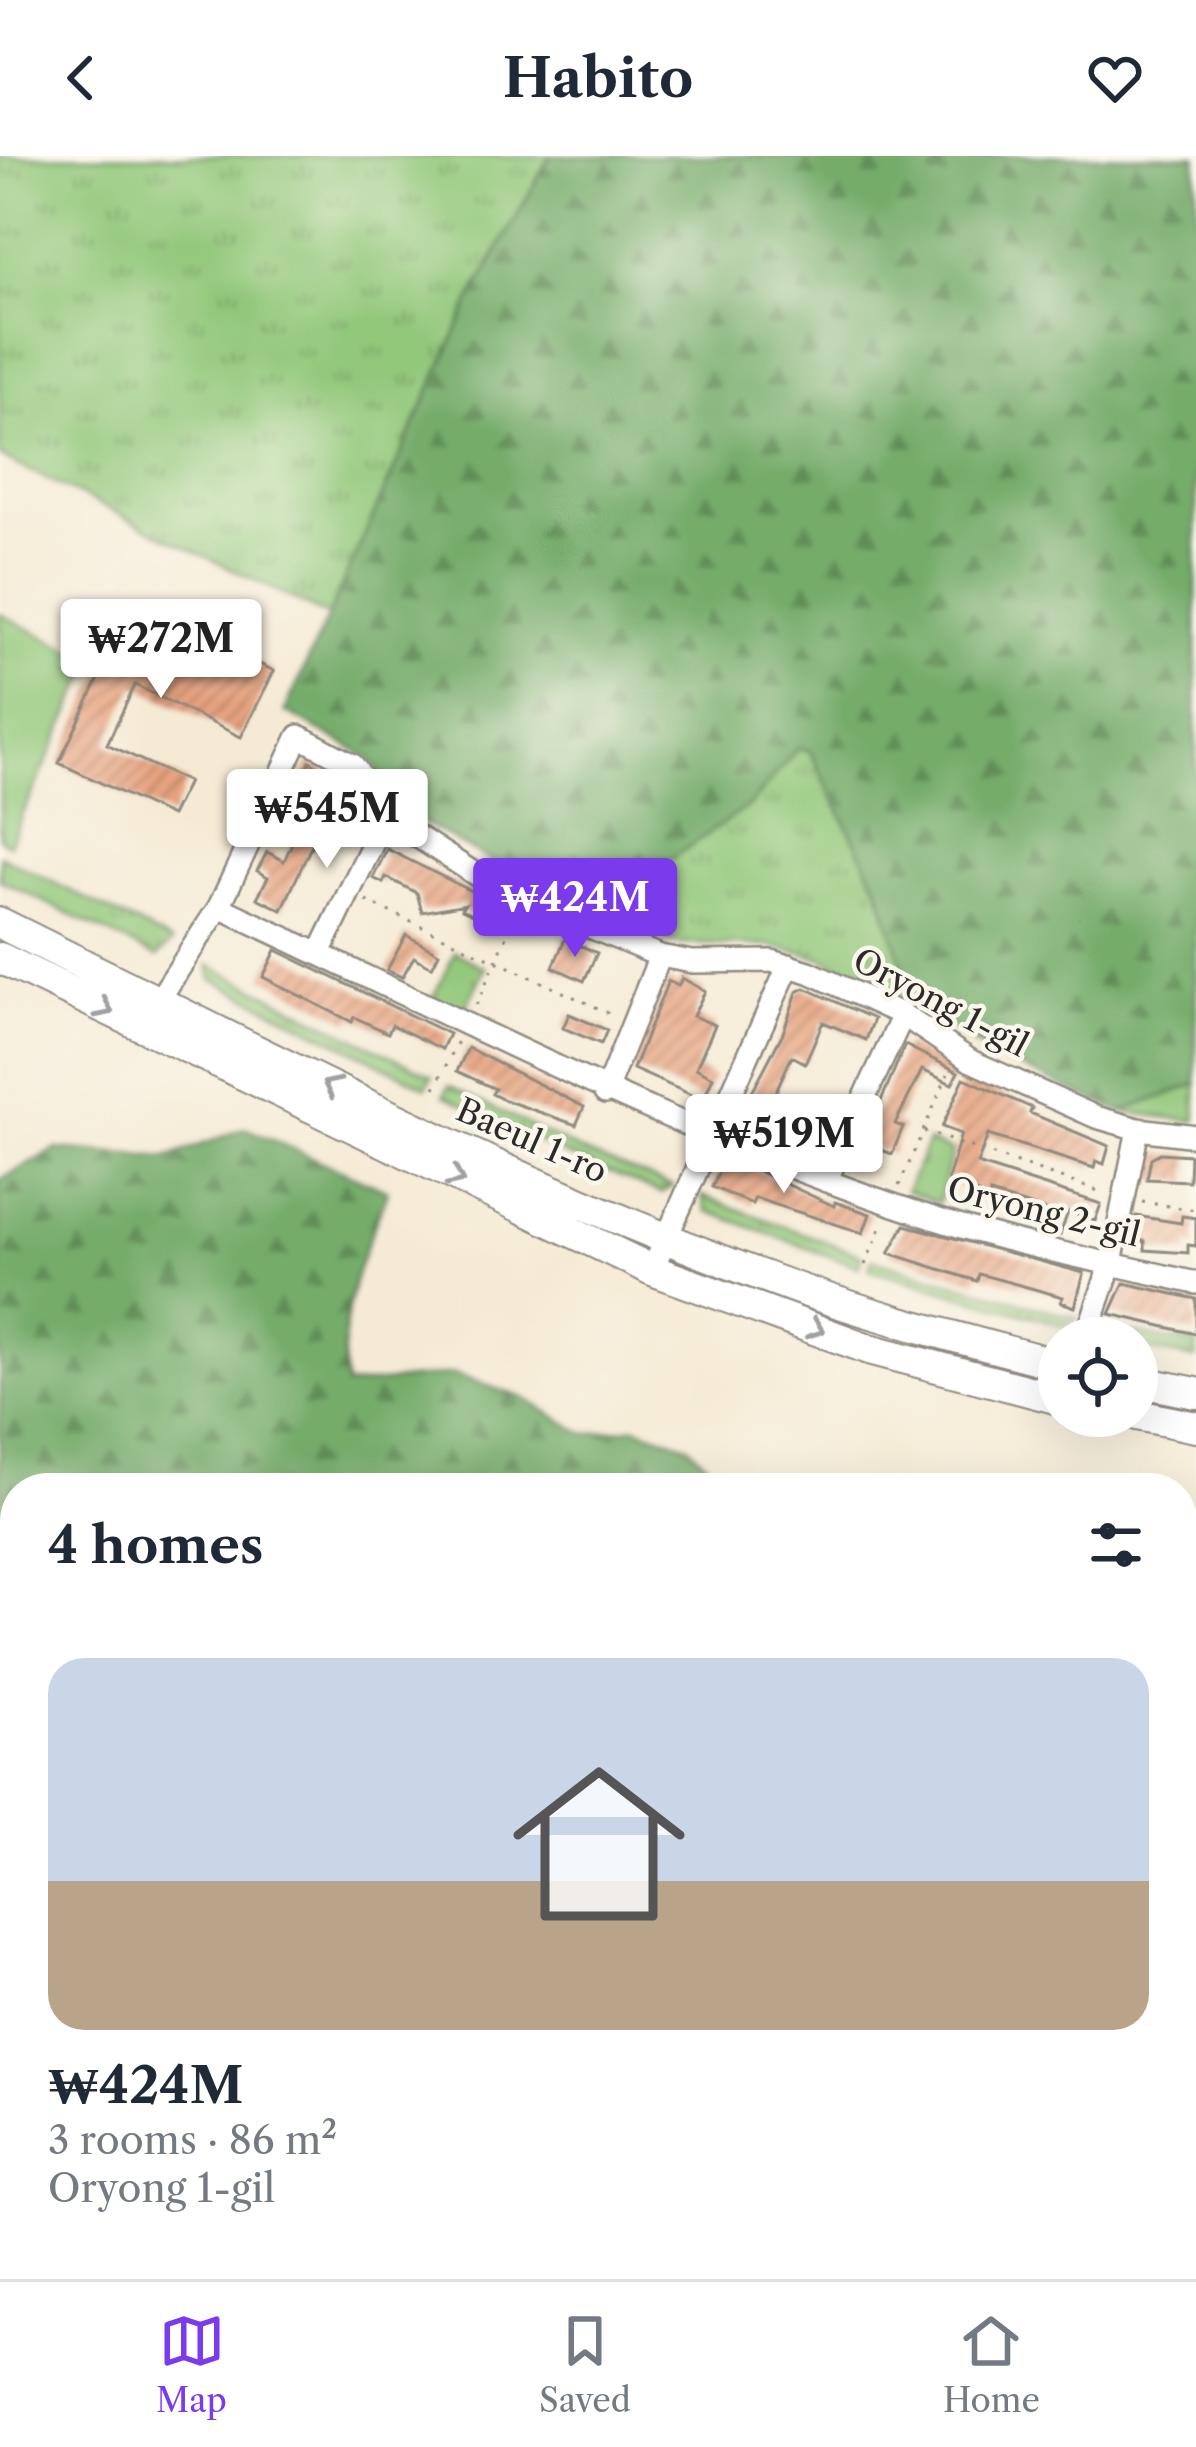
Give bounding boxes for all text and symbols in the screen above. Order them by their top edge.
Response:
icon: back [48,45,114,111]
text: Habito [503,45,693,111]
icon: heart [1082,45,1148,111]
pin: ₩272M [77,599,245,701]
text: ₩272M [88,614,234,662]
pin: ₩545M [243,769,411,871]
text: ₩545M [254,784,400,832]
pin: ₩424M [491,858,659,960]
text: ₩424M [500,873,650,921]
street label: Oryong 1-gil [846,939,1035,1066]
one-way arrow [93,995,114,1018]
one-way arrow [322,1077,343,1100]
street label: Baeul 1-ro [450,1089,613,1192]
pin: ₩519M [700,1094,868,1196]
text: ₩519M [713,1109,855,1157]
one-way arrow [444,1164,465,1188]
street label: Oryong 2-gil [943,1168,1145,1255]
one-way arrow [804,1315,825,1339]
map controls [1038,1317,1158,1437]
button: locate [1038,1317,1158,1437]
icon: filters [1083,1512,1149,1578]
text: 4 homes [48,1514,263,1576]
icon: home [491,1736,707,1952]
text: ₩424M [48,2054,244,2116]
text: 3 rooms · 86 m² [48,2116,337,2164]
text: Oryong 1-gil [48,2164,275,2212]
tab: Map [156,2308,227,2421]
tab: Saved [539,2308,631,2421]
tab: Home [943,2308,1040,2421]

